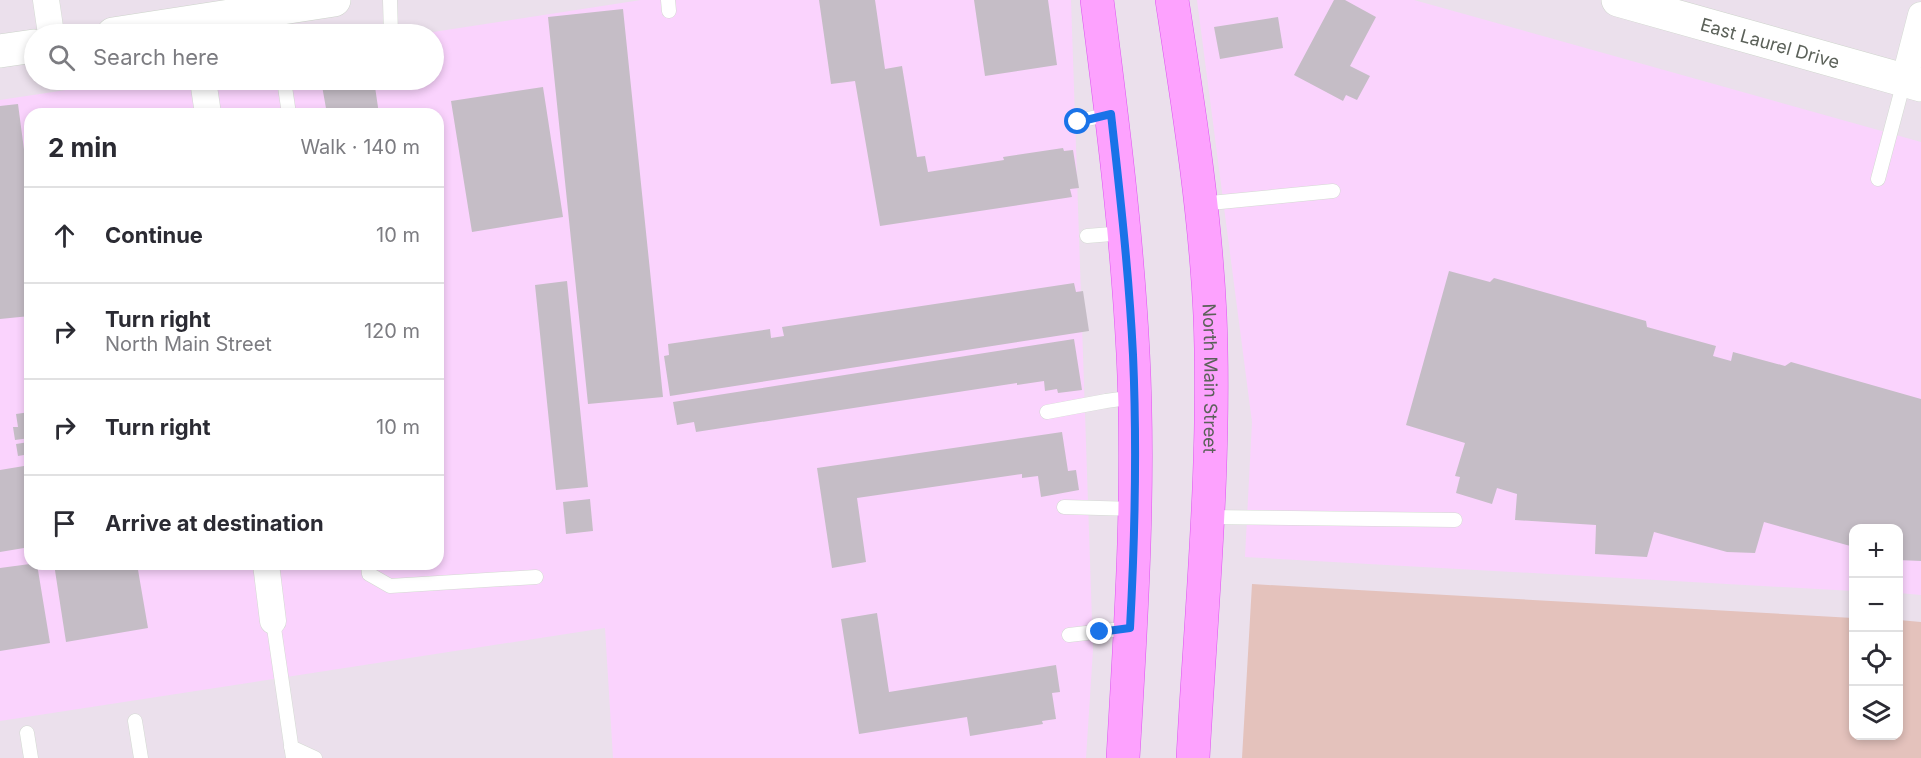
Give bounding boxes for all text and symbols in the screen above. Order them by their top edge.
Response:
street label: East Laurel Drive [1698,13,1842,72]
search box [24,24,444,90]
icon: search [45,41,78,74]
text: Search here [93,44,219,70]
route start [1064,108,1090,134]
text: 2 min [48,132,118,163]
text: Walk · 140 m [300,135,420,159]
icon: ahead [48,219,81,252]
text: Continue [105,222,203,248]
text: 10 m [376,223,420,247]
street label: North Main Street [1199,303,1222,454]
text: Turn right [105,306,211,332]
icon: right [48,315,81,348]
text: 120 m [364,319,420,343]
text: North Main Street [105,332,272,356]
icon: right [48,411,81,444]
text: Turn right [105,414,211,440]
text: 10 m [376,415,420,439]
icon: arrive [48,507,81,540]
text: Arrive at destination [105,510,324,536]
map controls [1849,524,1903,740]
button: + [1849,524,1903,578]
button: − [1849,578,1903,632]
route end [1086,618,1112,644]
button: locate [1849,632,1903,686]
button: layers [1849,686,1903,740]

